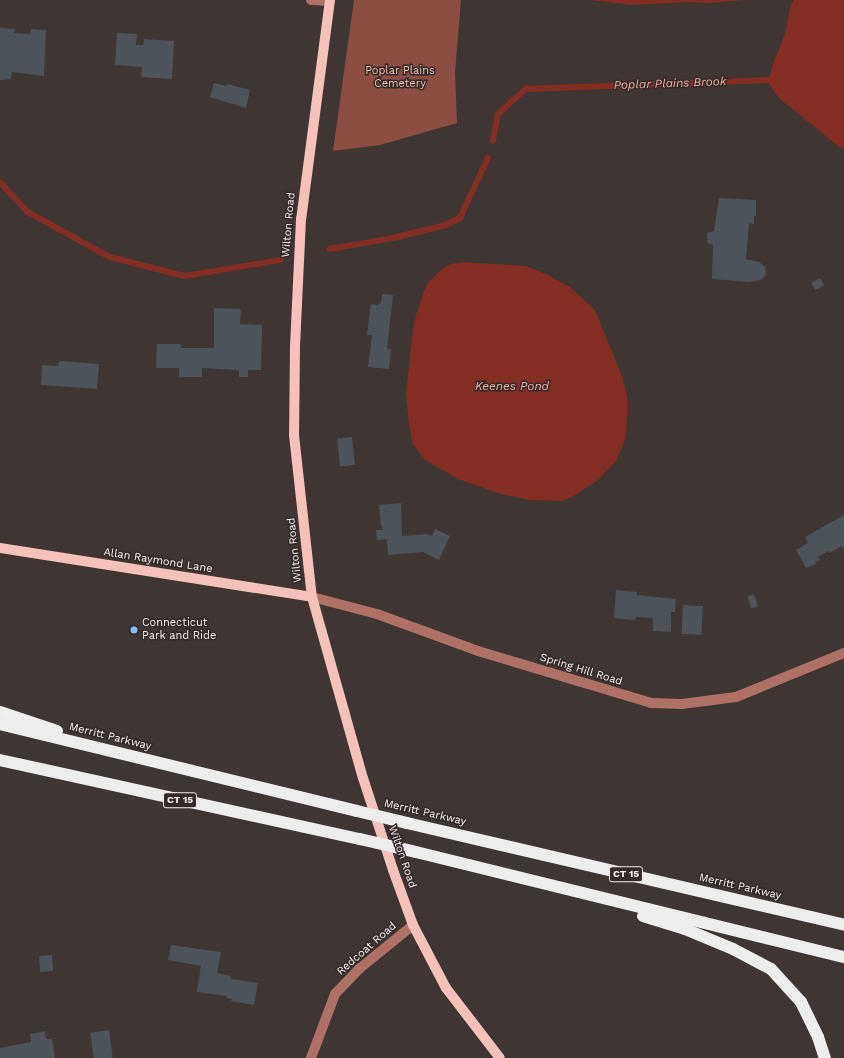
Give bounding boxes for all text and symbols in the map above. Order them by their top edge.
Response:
park label: Poplar Plains Cemetery [365,65,435,91]
water label: Poplar Plains Brook [613,75,727,93]
street label: Wilton Road [280,192,298,258]
water label: Keenes Pond [475,380,549,394]
street label: Wilton Road [285,517,305,583]
street label: Allan Raymond Lane [103,546,213,576]
place label: Connecticut Park and Ride [142,617,217,643]
marker: Connecticut Park and Ride [129,625,139,635]
street label: Spring Hill Road [538,651,624,689]
street label: Merritt Parkway [68,720,152,754]
road number: CT 15 [162,792,198,808]
street label: Merritt Parkway [383,797,467,829]
street label: Wilton Road [385,824,419,890]
road number: CT 15 [608,866,644,882]
street label: Merritt Parkway [698,871,782,903]
street label: Redcoat Road [335,920,399,978]

